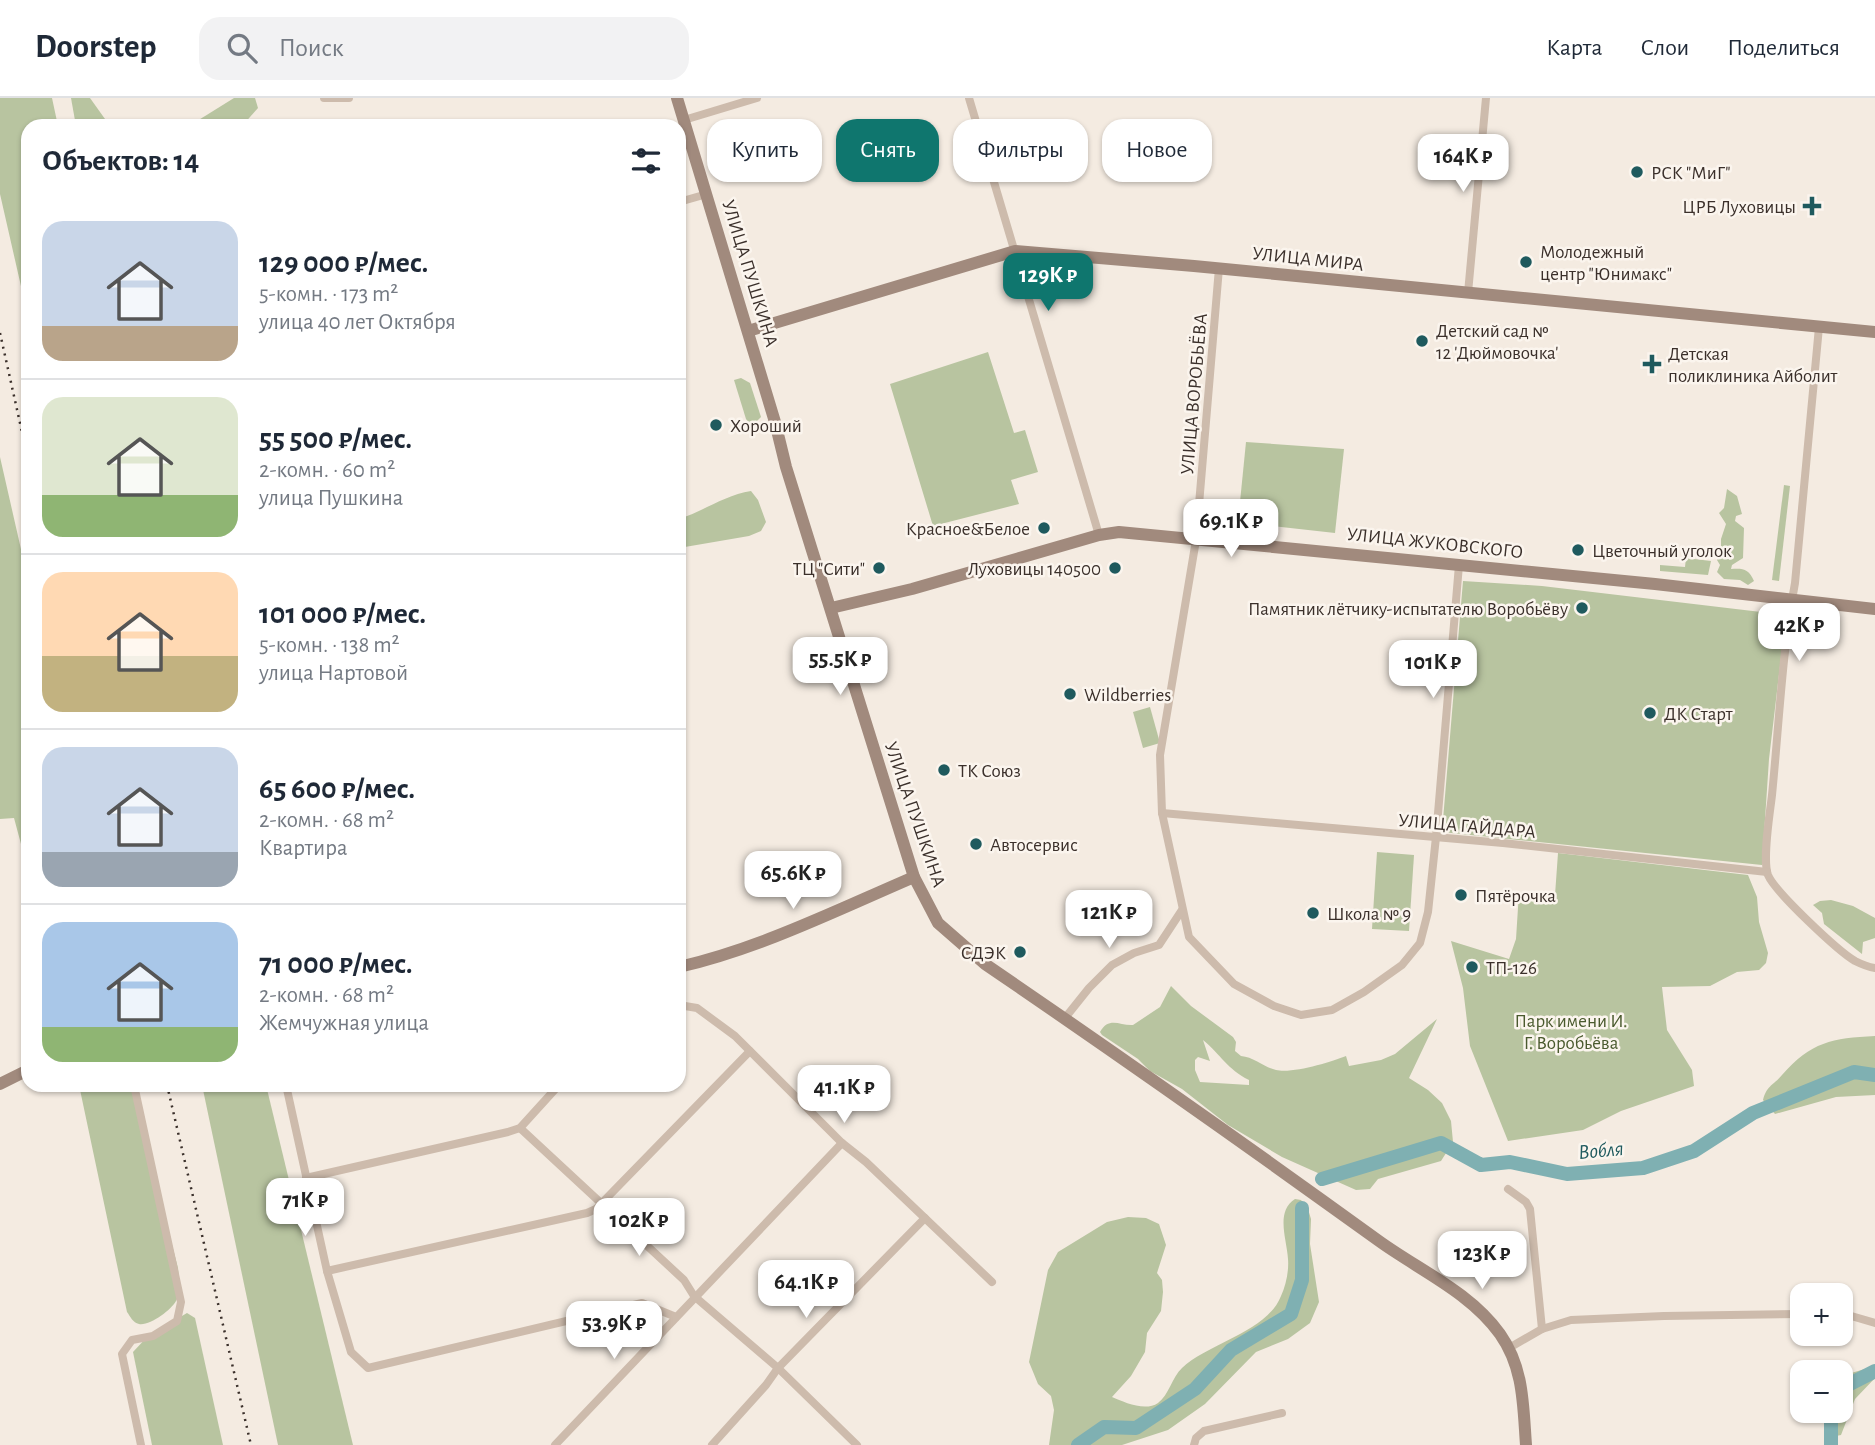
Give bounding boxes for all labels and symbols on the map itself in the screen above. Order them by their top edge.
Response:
pin: 164K ₽ [1406,134,1520,194]
marker: РСК "МиГ" [1629,164,1645,180]
place label: РСК "МиГ" [1651,164,1731,183]
marker: ЦРБ Луховицы [1802,196,1822,216]
street label: УЛИЦА ПУШКИНА [718,198,781,349]
place label: ЦРБ Луховицы [1682,198,1796,217]
place label: Молодежный центр "Юнимакс" [1540,243,1672,284]
street label: УЛИЦА МИРА [1251,244,1364,275]
pin: 129K ₽ [991,254,1105,313]
marker: Молодежный центр "Юнимакс" [1518,254,1534,270]
street label: УЛИЦА ВОРОБЬЁВА [1177,313,1211,476]
place label: Детский сад № 12 'Дюймовочка' [1436,322,1558,363]
marker: Детский сад № 12 'Дюймовочка' [1414,333,1430,349]
place label: Детская поликлиника Айболит [1668,345,1838,386]
marker: Детская поликлиника Айболит [1642,354,1662,374]
marker: Хороший [708,417,724,433]
place label: Хороший [730,417,802,436]
pin: 69.1K ₽ [1166,500,1296,559]
place label: Красное&Белое [906,520,1030,539]
marker: Красное&Белое [1036,520,1052,536]
street label: УЛИЦА ЖУКОВСКОГО [1346,525,1524,562]
marker: Цветочный уголок [1570,542,1586,558]
place label: Цветочный уголок [1592,542,1732,561]
place label: ТЦ "Сити" [793,560,865,579]
marker: ТЦ "Сити" [871,560,887,576]
place label: Луховицы 140500 [968,560,1101,579]
marker: Луховицы 140500 [1107,560,1123,576]
place label: Памятник лётчику-испытателю Воробьёву [1248,600,1568,619]
marker: Памятник лётчику-испытателю Воробьёву [1574,600,1590,616]
pin: 42K ₽ [1750,603,1848,663]
pin: 55.5K ₽ [775,638,905,697]
pin: 101K ₽ [1376,640,1490,700]
marker: Wildberries [1062,686,1078,702]
place label: Wildberries [1084,686,1171,705]
marker: ДК Старт [1642,705,1658,721]
place label: ДК Старт [1664,705,1733,724]
street label: УЛИЦА ПУШКИНА [881,739,948,890]
marker: ТК Союз [936,762,952,778]
place label: ТК Союз [958,762,1021,781]
street label: УЛИЦА ГАЙДАРА [1397,810,1536,842]
marker: Автосервис [968,836,984,852]
place label: Автосервис [990,836,1078,855]
pin: 65.6K ₽ [728,852,858,911]
marker: Пятёрочка [1453,887,1469,903]
place label: Пятёрочка [1475,887,1556,906]
pin: 121K ₽ [1052,890,1166,950]
marker: Школа № 9 [1305,905,1321,921]
place label: Школа № 9 [1327,905,1411,924]
place label: СДЭК [961,944,1006,963]
marker: СДЭК [1012,944,1028,960]
marker: ТП-126 [1464,959,1480,975]
place label: ТП-126 [1486,959,1537,978]
park label: Парк имени И. Г. Воробьёва [1515,1012,1627,1053]
pin: 41.1K ₽ [779,1066,909,1125]
water label: Вобля [1578,1138,1624,1163]
pin: 71K ₽ [256,1178,354,1238]
pin: 102K ₽ [582,1198,696,1258]
pin: 123K ₽ [1425,1232,1539,1291]
pin: 64.1K ₽ [741,1260,871,1320]
pin: 53.9K ₽ [549,1302,679,1361]

